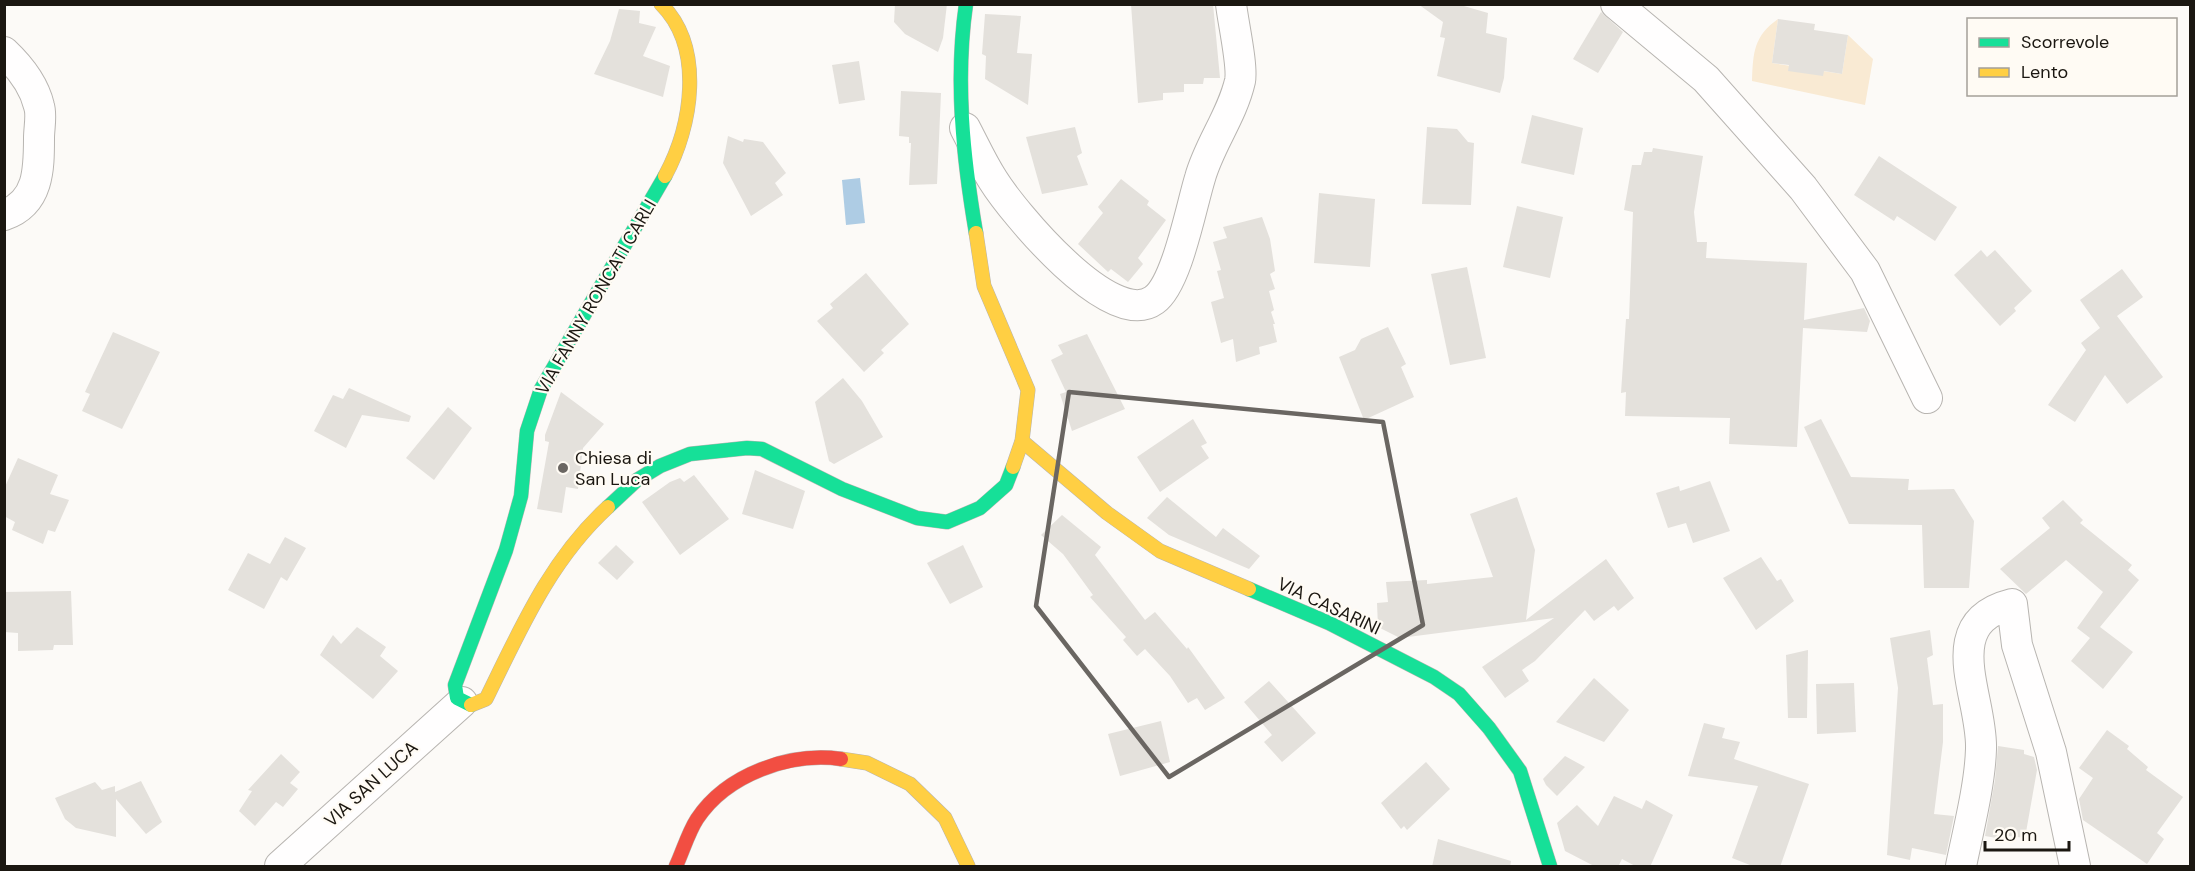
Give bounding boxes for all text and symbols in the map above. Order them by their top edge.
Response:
legend [1967,18,2177,96]
text: Scorrevole [2021,30,2109,54]
text: Lento [2021,60,2068,84]
street label: VIA FANNY RONCATI CARLI [530,195,662,399]
place label: Chiesa di San Luca [575,446,652,491]
marker: Chiesa di San Luca [556,461,570,475]
street label: VIA CASARINI [1273,572,1385,640]
street label: VIA SAN LUCA [319,736,423,832]
scale bar [1985,814,2069,852]
text: 20 m [1994,823,2037,847]

